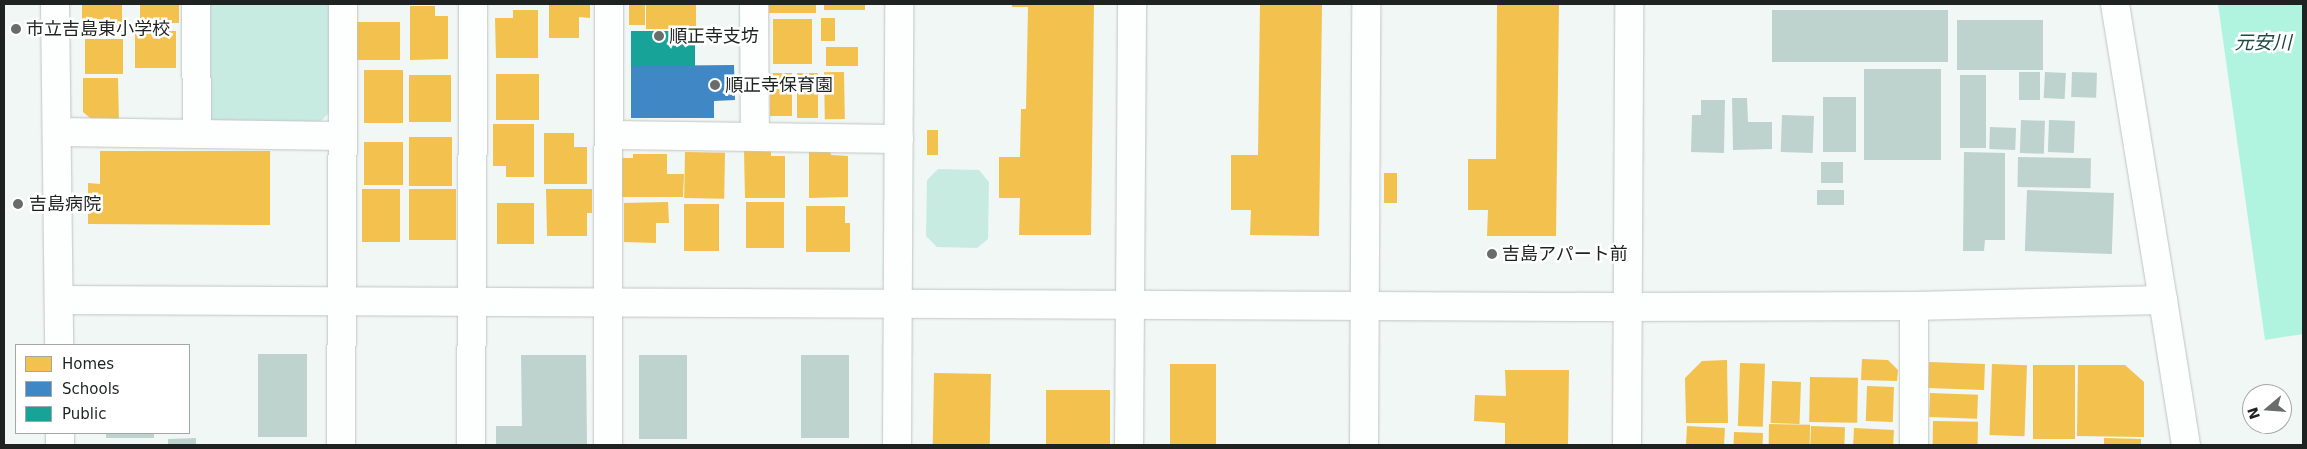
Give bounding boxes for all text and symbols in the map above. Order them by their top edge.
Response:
place label: 市立吉島東小学校 [26,18,170,40]
marker: 市立吉島東小学校 [10,23,22,35]
place label: 順正寺支坊 [669,25,759,47]
marker: 順正寺支坊 [653,30,665,42]
water label: 元安川 [2235,32,2291,54]
place label: 順正寺保育園 [725,74,833,96]
marker: 順正寺保育園 [709,79,721,91]
place label: 吉島病院 [29,193,101,215]
marker: 吉島病院 [11,197,25,211]
place label: 吉島アパート前 [1502,243,1628,265]
marker: 吉島アパート前 [1486,248,1498,260]
legend [15,344,190,434]
text: Homes [62,355,114,373]
text: Schools [62,380,120,398]
north arrow [2242,384,2292,434]
text: Public [62,405,106,423]
text: N [2244,405,2263,421]

